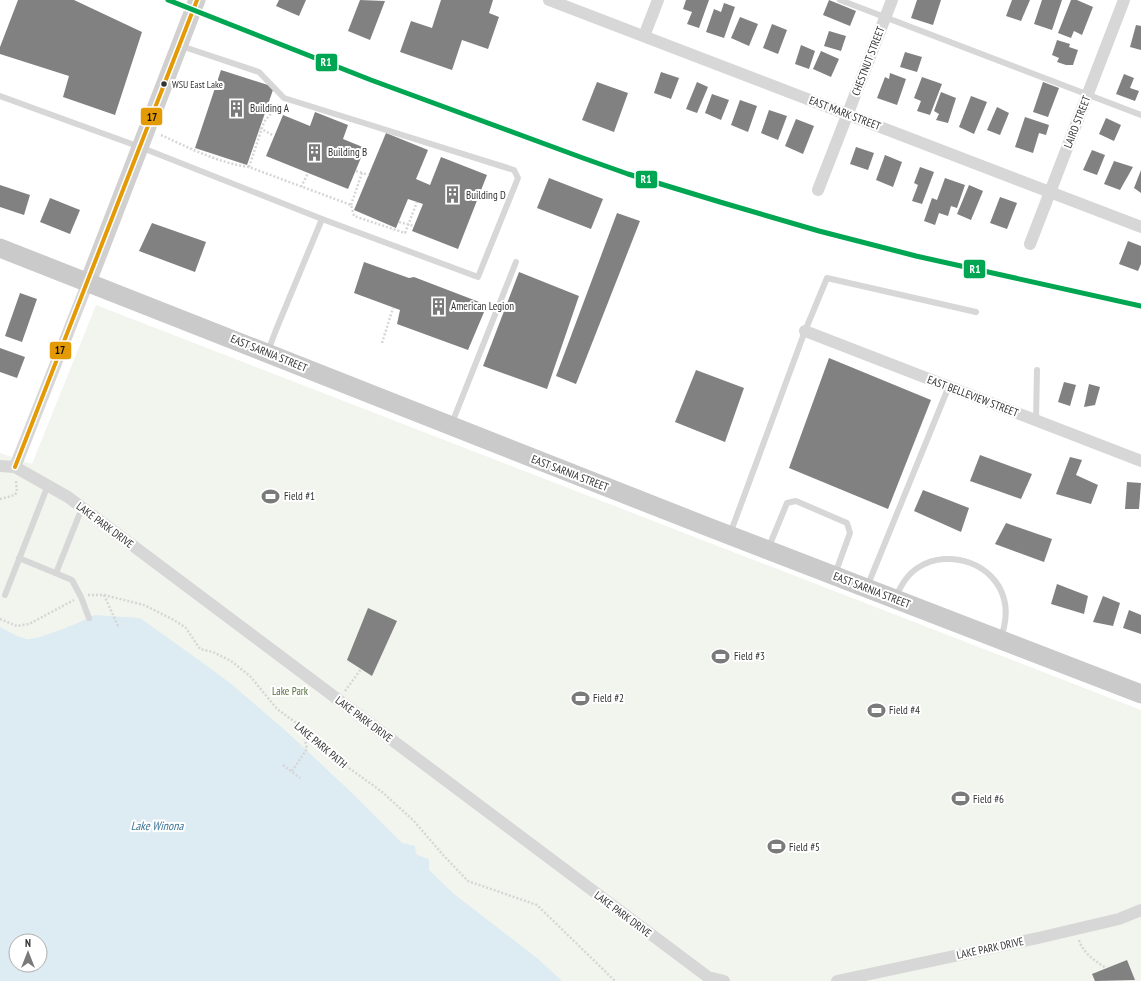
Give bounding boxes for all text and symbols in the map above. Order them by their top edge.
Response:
street label: CHESTNUT STREET [848,24,888,98]
line badge: R1 [315,53,338,72]
text: R1 [321,55,331,69]
place label: WSU East Lake [172,78,223,91]
marker: WSU East Lake [159,79,169,89]
street label: EAST MARK STREET [807,93,883,133]
street label: LAIRD STREET [1061,94,1093,150]
building icon: Building A [227,98,247,118]
place label: Building A [250,101,290,115]
line badge: 17 [140,107,163,126]
text: 17 [147,110,157,124]
building icon: Building B [305,142,325,162]
place label: Building B [328,145,367,159]
line badge: R1 [635,170,658,189]
text: R1 [641,172,651,186]
building icon: Building D [443,185,463,205]
place label: Building D [466,188,506,202]
line badge: R1 [963,259,986,279]
text: R1 [970,262,980,276]
building icon: American Legion [428,296,448,316]
place label: American Legion [451,299,514,313]
street label: EAST SARNIA STREET [229,331,310,375]
line badge: 17 [49,341,72,360]
text: 17 [55,343,65,357]
street label: EAST BELLEVIEW STREET [925,372,1021,420]
street label: EAST SARNIA STREET [529,452,611,494]
sports icon: Field #1 [261,486,281,506]
place label: Field #1 [284,489,315,503]
street label: LAKE PARK DRIVE [74,499,137,551]
street label: EAST SARNIA STREET [831,569,913,611]
sports icon: Field #3 [711,646,731,666]
place label: Field #3 [734,649,765,663]
park label: Lake Park [272,684,309,698]
sports icon: Field #2 [570,688,590,708]
place label: Field #2 [593,691,624,705]
street label: LAKE PARK DRIVE [333,693,396,745]
sports icon: Field #4 [866,700,886,720]
place label: Field #4 [889,703,920,717]
street label: LAKE PARK PATH [292,719,350,771]
sports icon: Field #6 [950,789,970,809]
place label: Field #6 [973,792,1004,806]
water label: Lake Winona [131,818,185,833]
sports icon: Field #5 [766,837,786,857]
place label: Field #5 [789,840,820,854]
street label: LAKE PARK DRIVE [592,888,655,940]
north arrow [8,933,48,973]
street label: LAKE PARK DRIVE [955,934,1025,962]
text: N [25,936,31,950]

